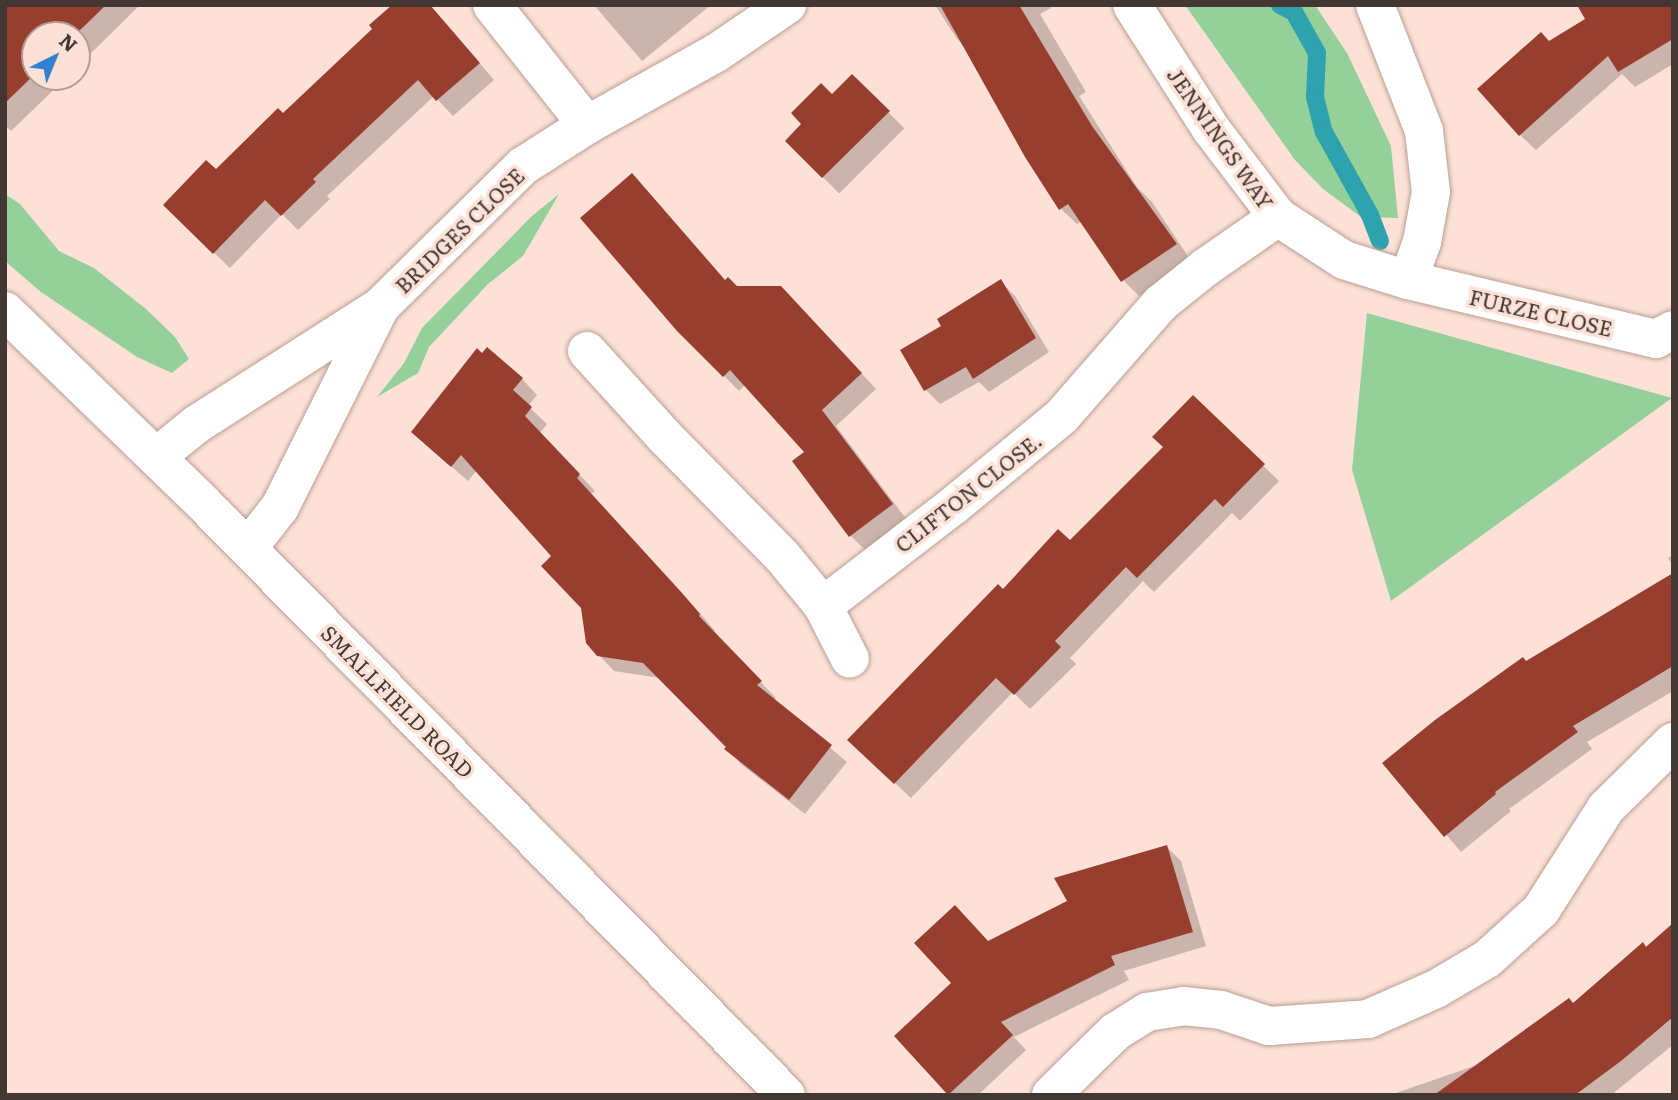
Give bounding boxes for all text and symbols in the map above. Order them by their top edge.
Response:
north arrow [21,21,91,91]
text: N [54,26,84,58]
street label: JENNINGS WAY [1163,62,1279,214]
street label: BRIDGES CLOSE [389,162,529,298]
street label: FURZE CLOSE [1467,283,1615,341]
street label: CLIFTON CLOSE. [890,427,1046,557]
street label: SMALLFIELD ROAD [317,620,479,782]

